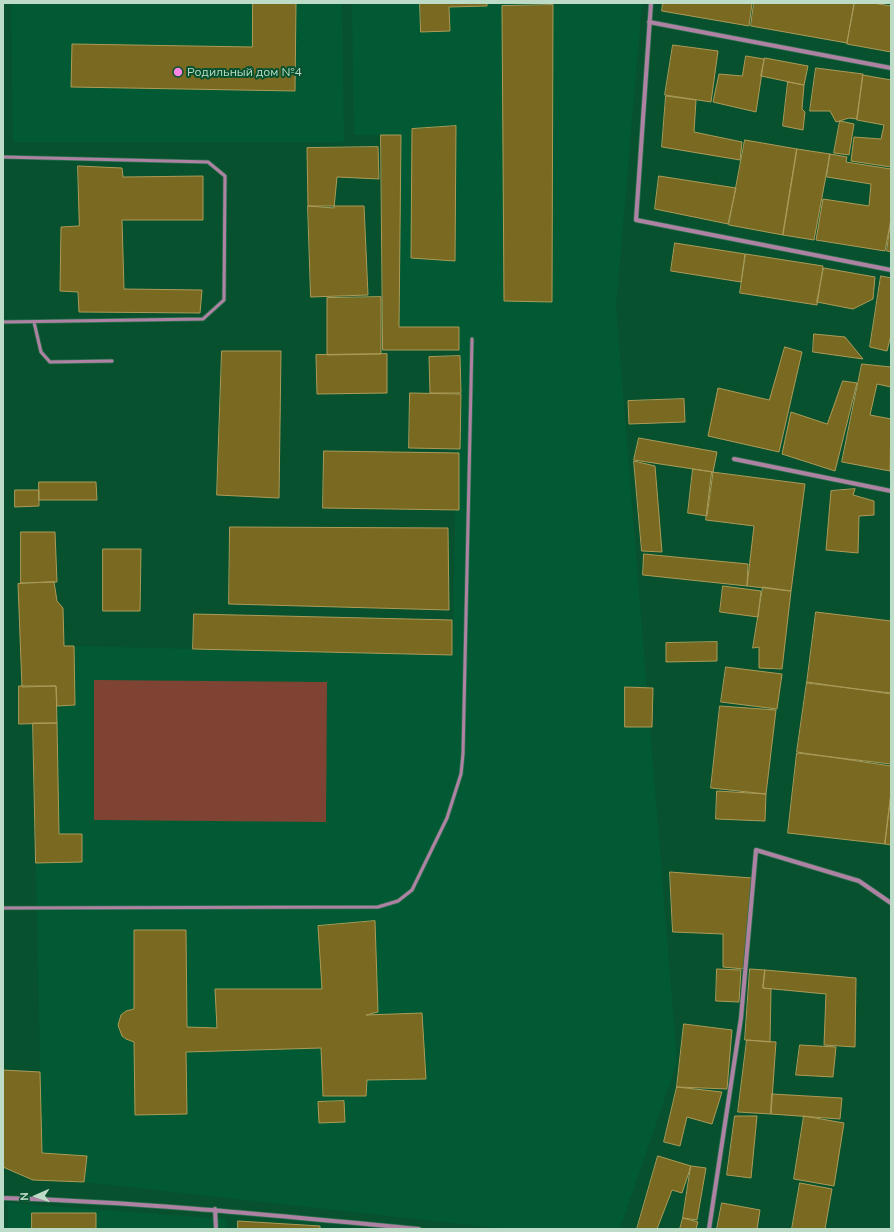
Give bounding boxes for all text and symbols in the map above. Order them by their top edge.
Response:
place label: Родильный дом №4 [187,65,302,79]
marker: Родильный дом №4 [172,66,184,78]
north arrow [16,1176,56,1216]
text: N [17,1192,31,1201]

